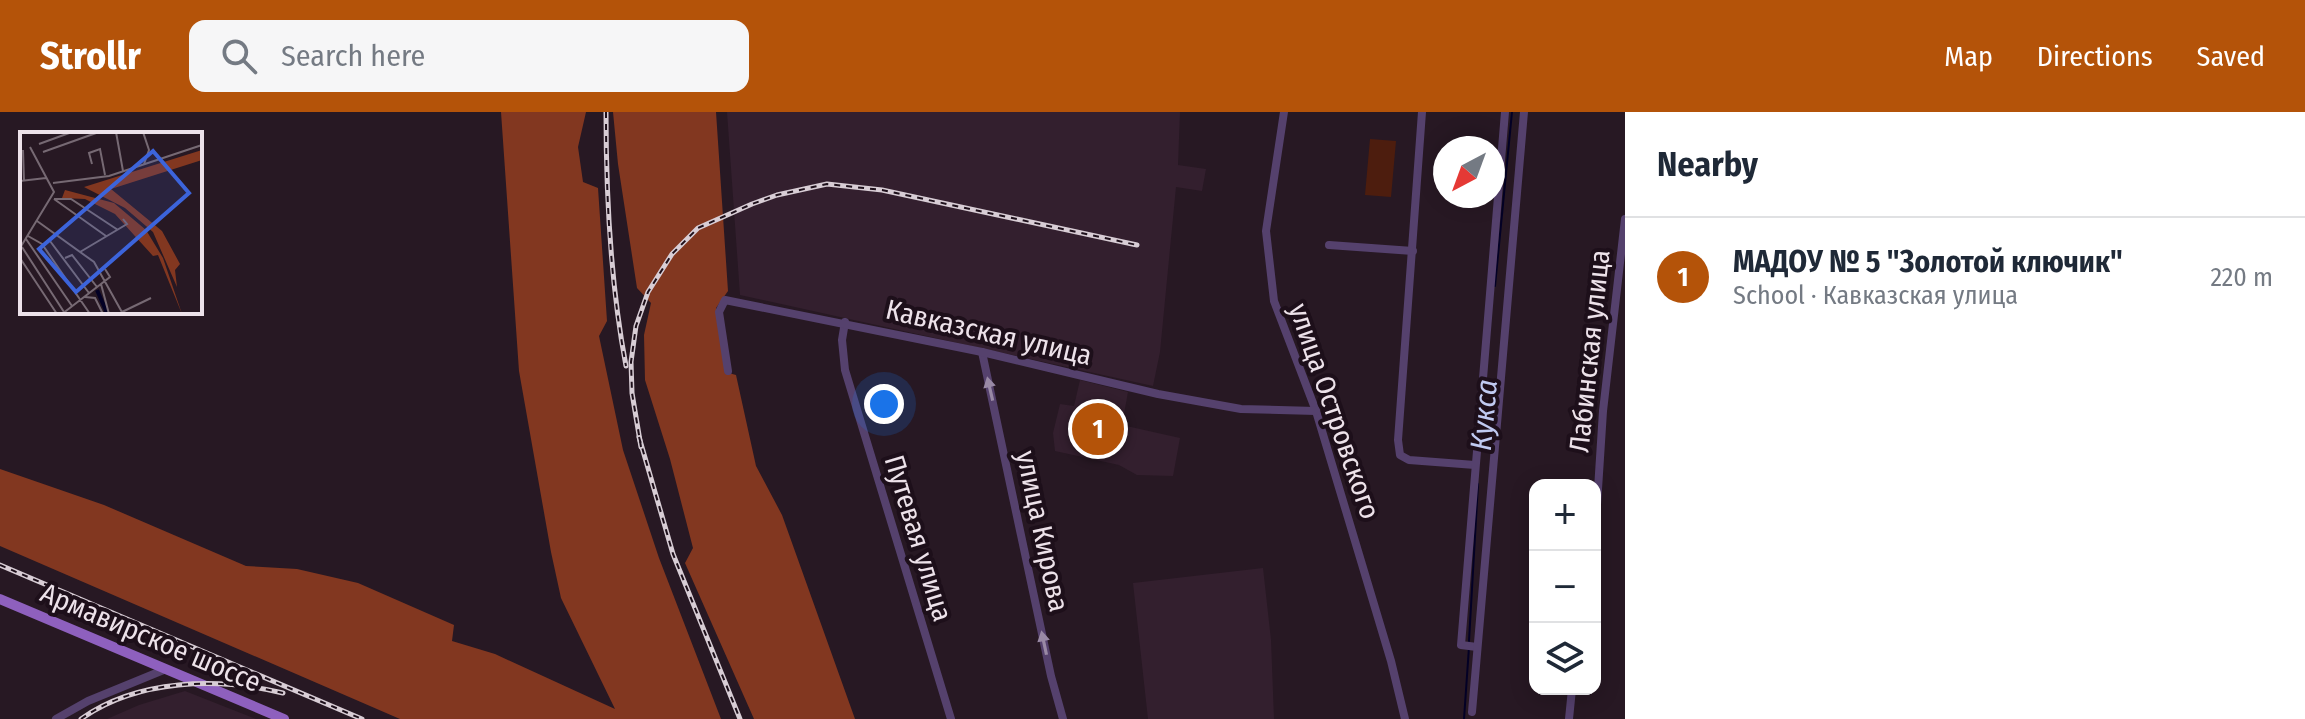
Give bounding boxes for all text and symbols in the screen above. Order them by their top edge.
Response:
search box [189,20,749,92]
text: Strollr [40,33,141,79]
icon: search [217,34,261,78]
text: Search here [281,38,425,74]
text: Map [1944,40,1993,73]
text: Directions [2037,40,2153,73]
text: Saved [2197,40,2265,73]
inset map [20,132,202,314]
north arrow [1433,136,1505,208]
text: Nearby [1657,144,1758,185]
text: МАДОУ № 5 "Золотой ключик" [1733,244,2123,280]
street label: Лабинская улица [1562,248,1617,454]
text: 1 [1678,262,1689,293]
text: 220 m [2210,262,2273,293]
text: School · Кавказская улица [1733,280,2018,311]
street label: Кавказская улица [883,293,1095,372]
street label: улица Островского [1282,299,1387,523]
one-way arrow [983,376,996,401]
water label: Кукса [1463,378,1505,452]
your location [864,384,904,424]
pin: 1 [1072,399,1124,459]
street label: улица Кирова [1009,448,1076,615]
street label: Путевая улица [878,451,959,625]
map controls [1529,479,1601,695]
button: + [1529,479,1601,551]
button: − [1529,551,1601,623]
street label: Армавирское шоссе [36,576,266,699]
button: layers [1529,623,1601,695]
one-way arrow [1037,631,1050,656]

